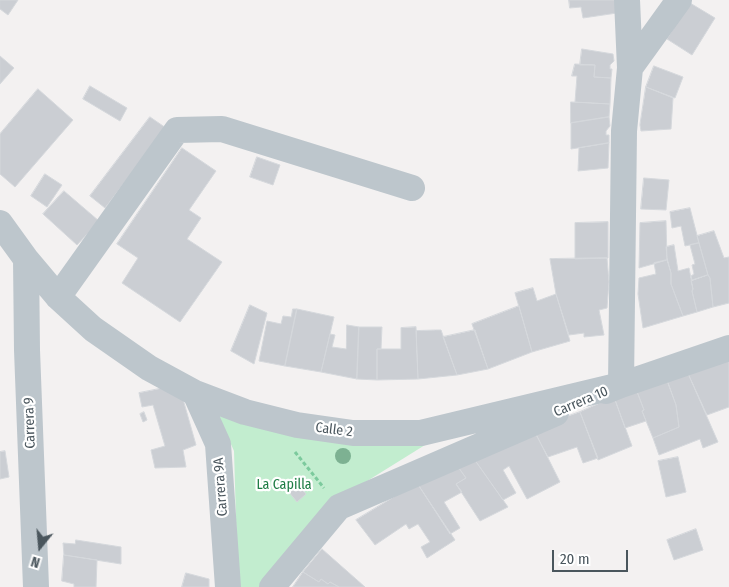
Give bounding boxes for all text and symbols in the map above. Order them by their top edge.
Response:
street label: Carrera 10 [551,383,611,421]
street label: Carrera 9 [21,397,39,449]
street label: Calle 2 [314,419,354,441]
street label: Carrera 9A [211,457,231,517]
park label: La Capilla [256,477,312,493]
north arrow [15,522,65,572]
scale bar [554,540,630,572]
text: 20 m [560,550,590,568]
text: N [29,552,42,571]

